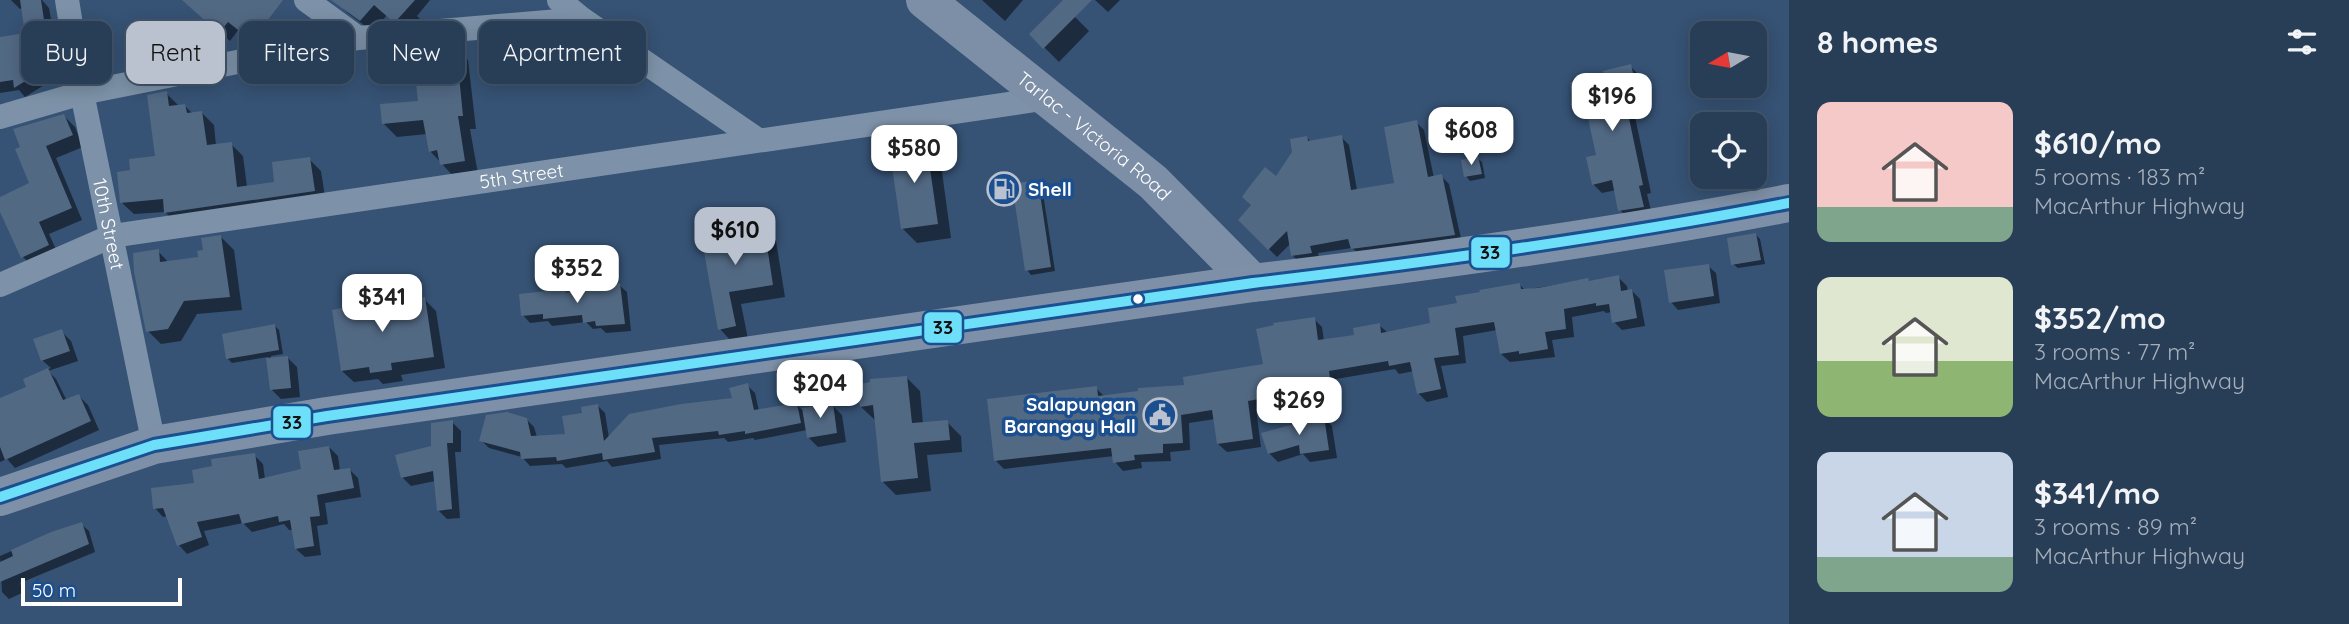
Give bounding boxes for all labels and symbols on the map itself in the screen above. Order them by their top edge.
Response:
north arrow [1690,21,1768,98]
street label: Tarlac - Victoria Road [1012,66,1176,205]
pin: $196 [1571,74,1653,133]
pin: $608 [1430,108,1512,167]
pin: $580 [873,125,955,185]
street label: 5th Street [478,158,565,194]
fuel station icon: Shell [985,170,1023,208]
street label: 10th Street [88,176,130,272]
place label: Shell [1028,177,1072,201]
pin: $610 [694,208,776,267]
line badge: 33 [1470,236,1511,269]
text: 33 [1480,240,1500,264]
pin: $352 [536,246,618,305]
pin: $341 [341,274,423,334]
unlabelled marker [1131,292,1145,306]
line badge: 33 [923,311,963,344]
text: 33 [933,315,953,339]
pin: $204 [779,360,861,420]
pin: $269 [1258,378,1340,437]
place label: Salapungan Barangay Hall [1004,392,1136,438]
public building icon: Salapungan Barangay Hall [1141,396,1179,434]
line badge: 33 [272,405,312,439]
text: 33 [282,410,302,434]
scale bar [21,575,182,607]

